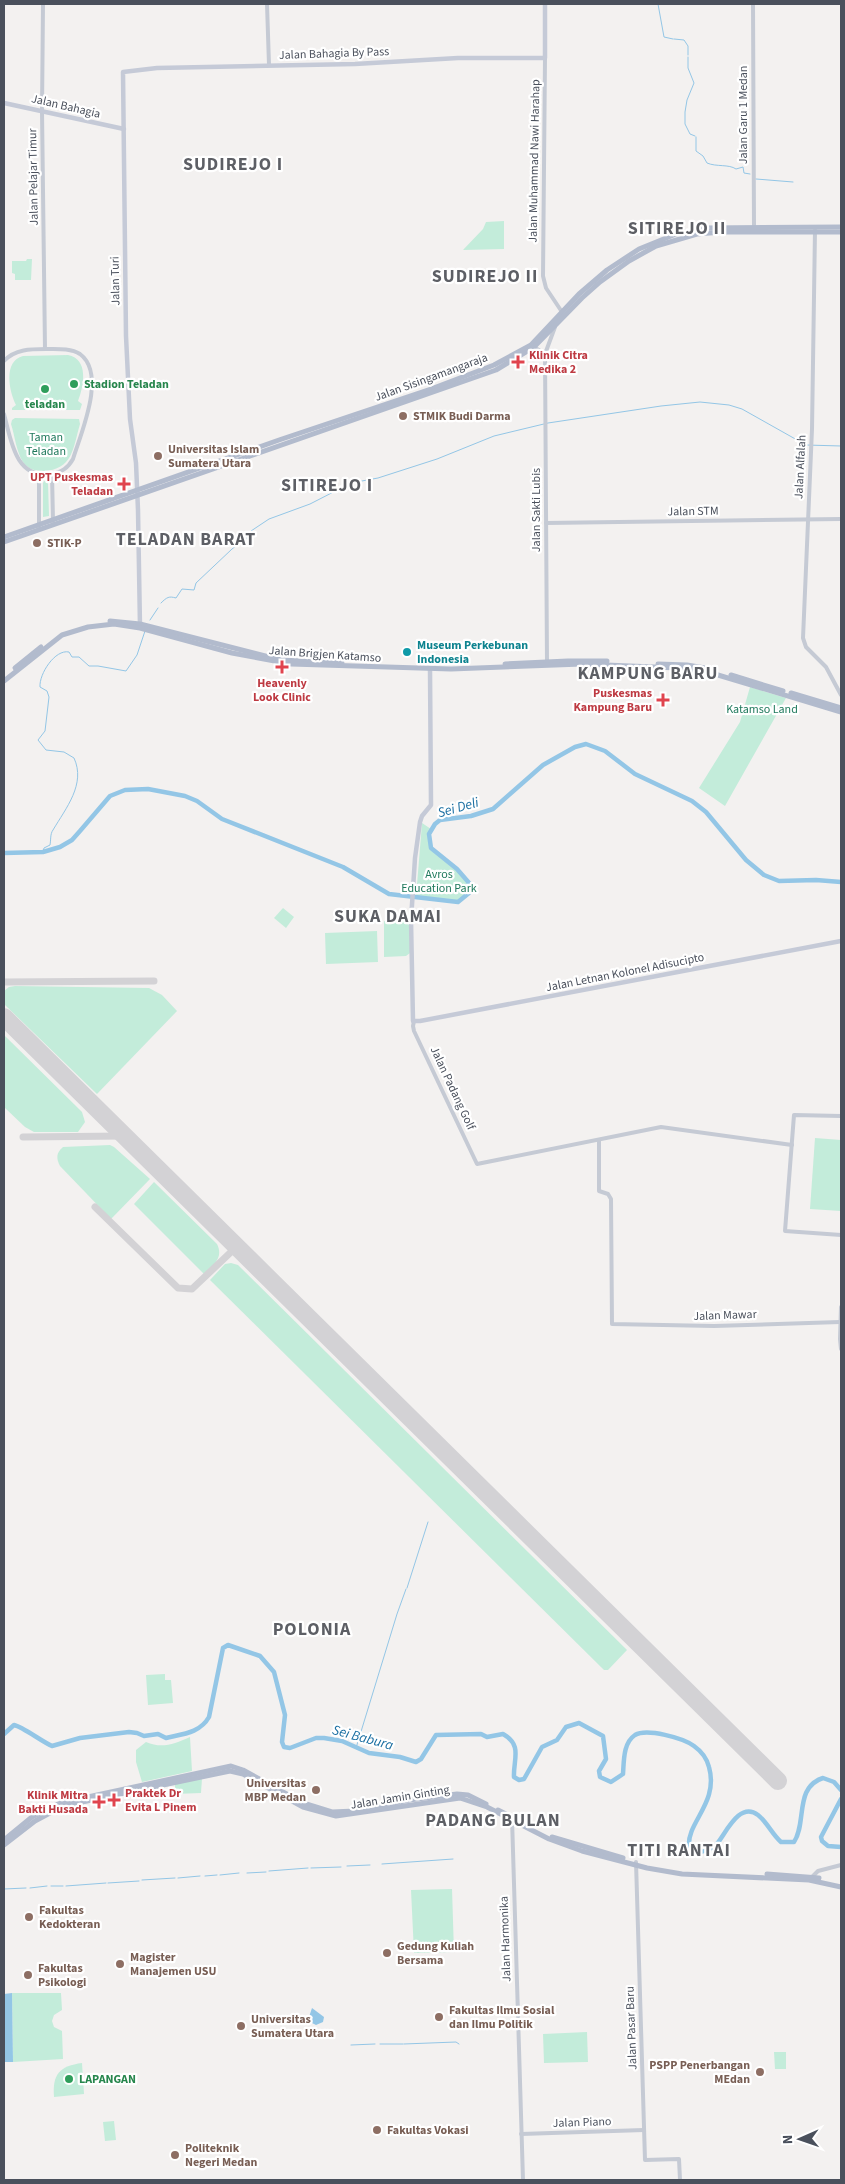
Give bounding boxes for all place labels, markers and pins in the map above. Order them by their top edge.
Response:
place label: Klinik Citra Medika 2 [529,347,588,378]
marker: Klinik Citra Medika 2 [511,355,525,369]
place label: Stadion Teladan [84,376,169,393]
marker: Stadion Teladan [68,378,80,390]
marker: teladan [39,383,51,395]
place label: teladan [25,396,65,413]
place label: STMIK Budi Darma [413,408,511,425]
marker: STMIK Budi Darma [397,410,409,422]
place label: Universitas Islam Sumatera Utara [168,441,259,472]
marker: Universitas Islam Sumatera Utara [152,450,164,462]
place label: UPT Puskesmas Teladan [30,469,113,500]
marker: UPT Puskesmas Teladan [117,477,131,491]
place label: STIK-P [47,535,82,552]
marker: STIK-P [31,537,43,549]
place label: Museum Perkebunan Indonesia [417,637,528,668]
marker: Museum Perkebunan Indonesia [401,646,413,658]
marker: Heavenly Look Clinic [275,660,289,674]
place label: Heavenly Look Clinic [253,675,311,706]
place label: Puskesmas Kampung Baru [573,685,652,716]
marker: Puskesmas Kampung Baru [656,693,670,707]
place label: Universitas MBP Medan [245,1775,306,1806]
marker: Universitas MBP Medan [310,1784,322,1796]
place label: Praktek Dr Evita L Pinem [125,1785,197,1816]
place label: Klinik Mitra Bakti Husada [18,1787,88,1818]
marker: Praktek Dr Evita L Pinem [107,1793,121,1807]
marker: Klinik Mitra Bakti Husada [92,1795,106,1809]
place label: Fakultas Kedokteran [39,1902,100,1933]
marker: Fakultas Kedokteran [23,1911,35,1923]
place label: Gedung Kuliah Bersama [397,1938,474,1969]
marker: Gedung Kuliah Bersama [381,1947,393,1959]
place label: Magister Manajemen USU [130,1949,217,1980]
marker: Magister Manajemen USU [114,1958,126,1970]
place label: Fakultas Psikologi [38,1960,86,1991]
marker: Fakultas Psikologi [22,1969,34,1981]
place label: Fakultas Ilmu Sosial dan Ilmu Politik [449,2002,555,2033]
place label: Universitas Sumatera Utara [251,2011,334,2042]
marker: Fakultas Ilmu Sosial dan Ilmu Politik [433,2011,445,2023]
marker: Universitas Sumatera Utara [235,2020,247,2032]
place label: PSPP Penerbangan MEdan [649,2057,750,2088]
marker: PSPP Penerbangan MEdan [754,2066,766,2078]
place label: LAPANGAN [79,2071,136,2088]
marker: LAPANGAN [63,2073,75,2085]
place label: Fakultas Vokasi [387,2122,469,2139]
marker: Fakultas Vokasi [371,2124,383,2136]
place label: Politeknik Negeri Medan [185,2140,258,2171]
marker: Politeknik Negeri Medan [169,2149,181,2161]

